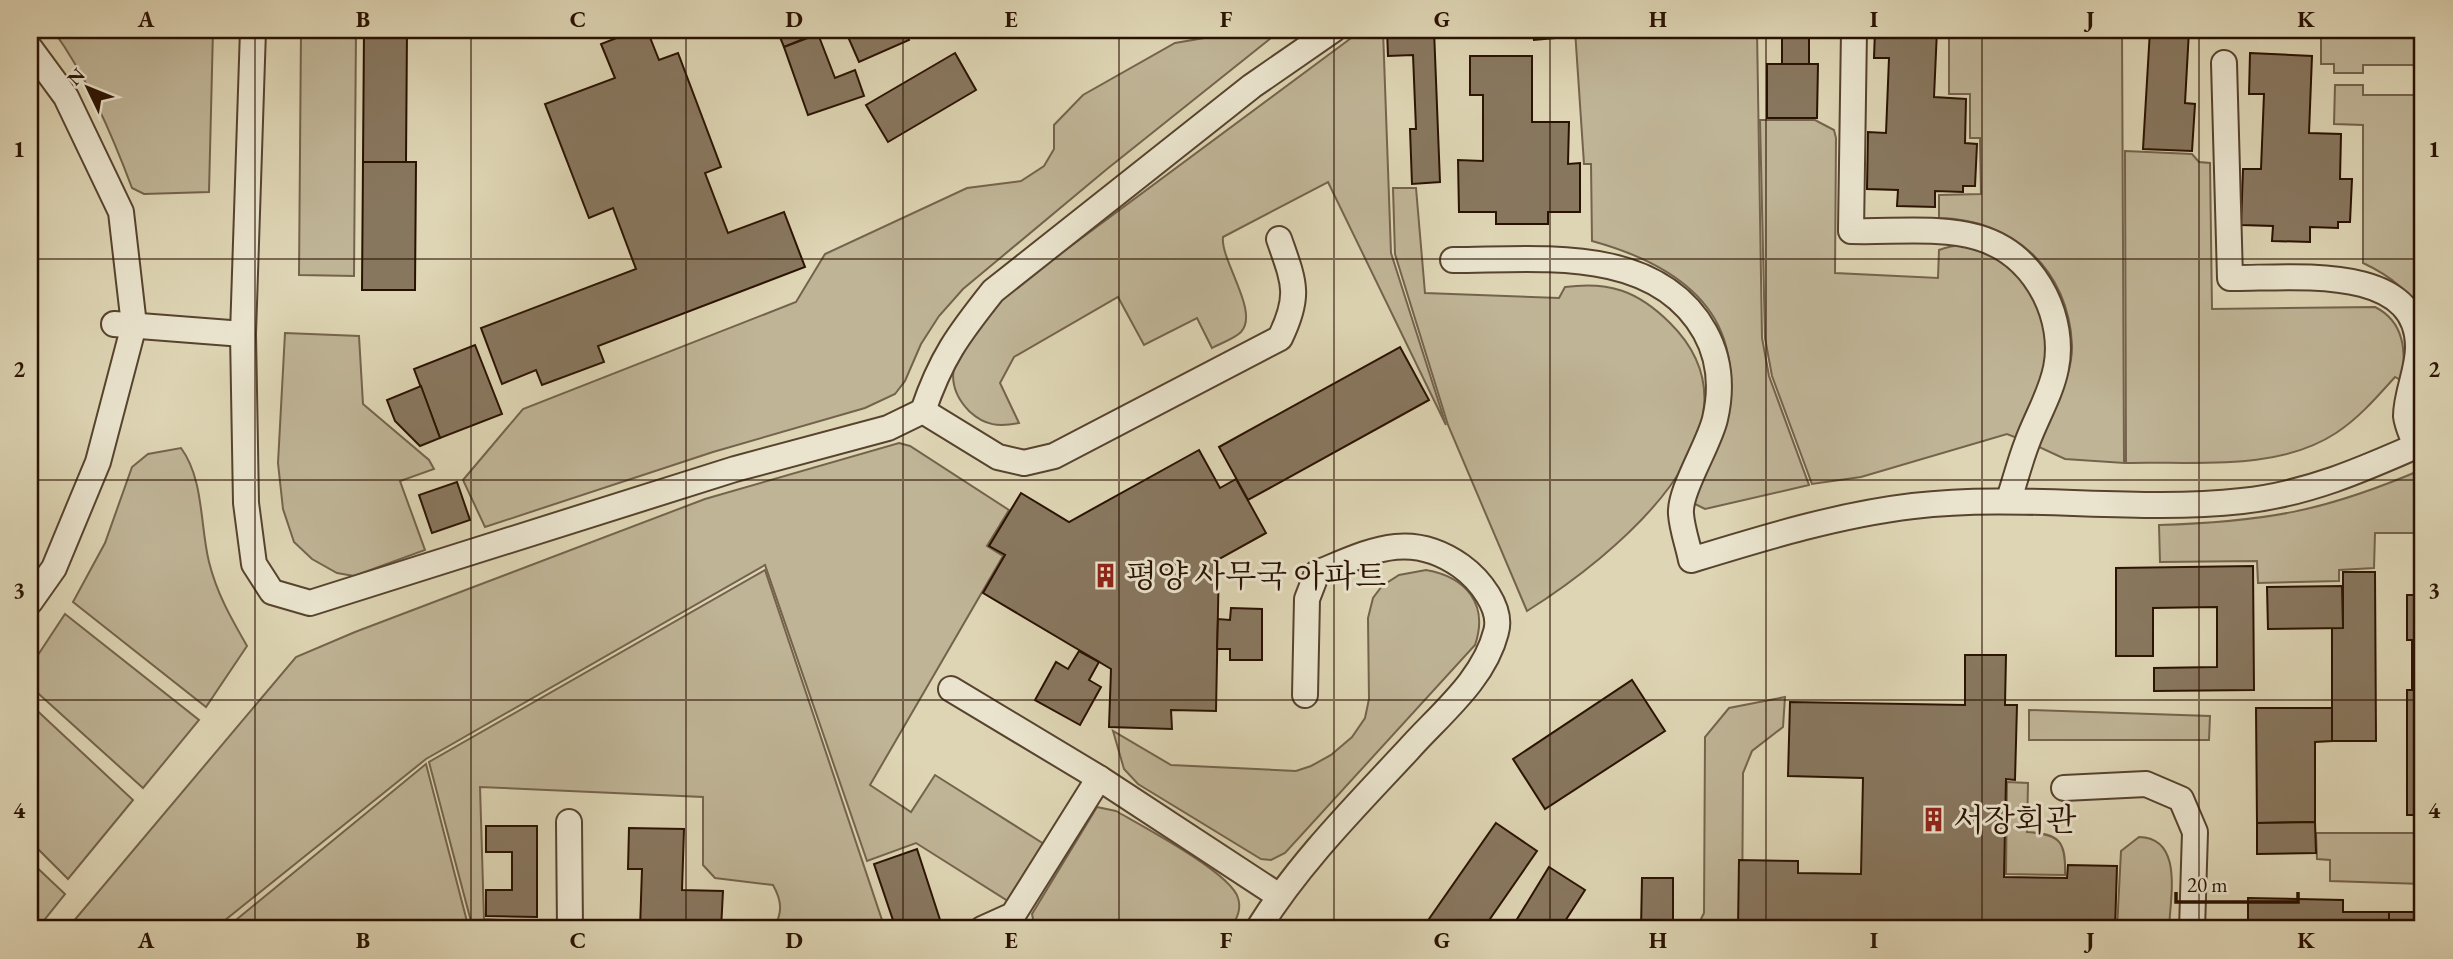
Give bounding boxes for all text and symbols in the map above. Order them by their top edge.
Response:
text: A [137,4,155,34]
text: B [356,4,370,34]
text: C [570,4,586,34]
text: D [785,4,803,34]
text: E [1004,4,1018,34]
text: F [1220,4,1233,34]
text: G [1434,4,1450,34]
text: H [1649,4,1667,34]
text: I [1870,4,1878,34]
text: J [2084,4,2095,34]
text: K [2297,4,2315,34]
north arrow [52,52,122,122]
text: N [62,62,91,91]
text: 1 [13,134,25,164]
text: 1 [2428,134,2440,164]
text: 2 [13,354,25,384]
text: 2 [2428,354,2440,384]
place label: 평양 사무국 아파트 [1126,555,1386,597]
building icon: 평양 사무국 아파트 [1092,562,1120,590]
text: 3 [13,575,25,605]
text: 3 [2428,575,2440,605]
text: 4 [13,795,26,825]
text: 4 [2428,795,2441,825]
place label: 서장회관 [1953,799,2077,841]
building icon: 서장회관 [1919,806,1947,834]
scale bar [2176,861,2299,905]
text: 20 m [2187,871,2228,898]
text: A [137,925,155,955]
text: B [356,925,370,955]
text: C [570,925,586,955]
text: D [785,925,803,955]
text: E [1004,925,1018,955]
text: F [1220,925,1233,955]
text: G [1434,925,1450,955]
text: H [1649,925,1667,955]
text: I [1870,925,1878,955]
text: J [2084,925,2095,955]
text: K [2297,925,2315,955]

